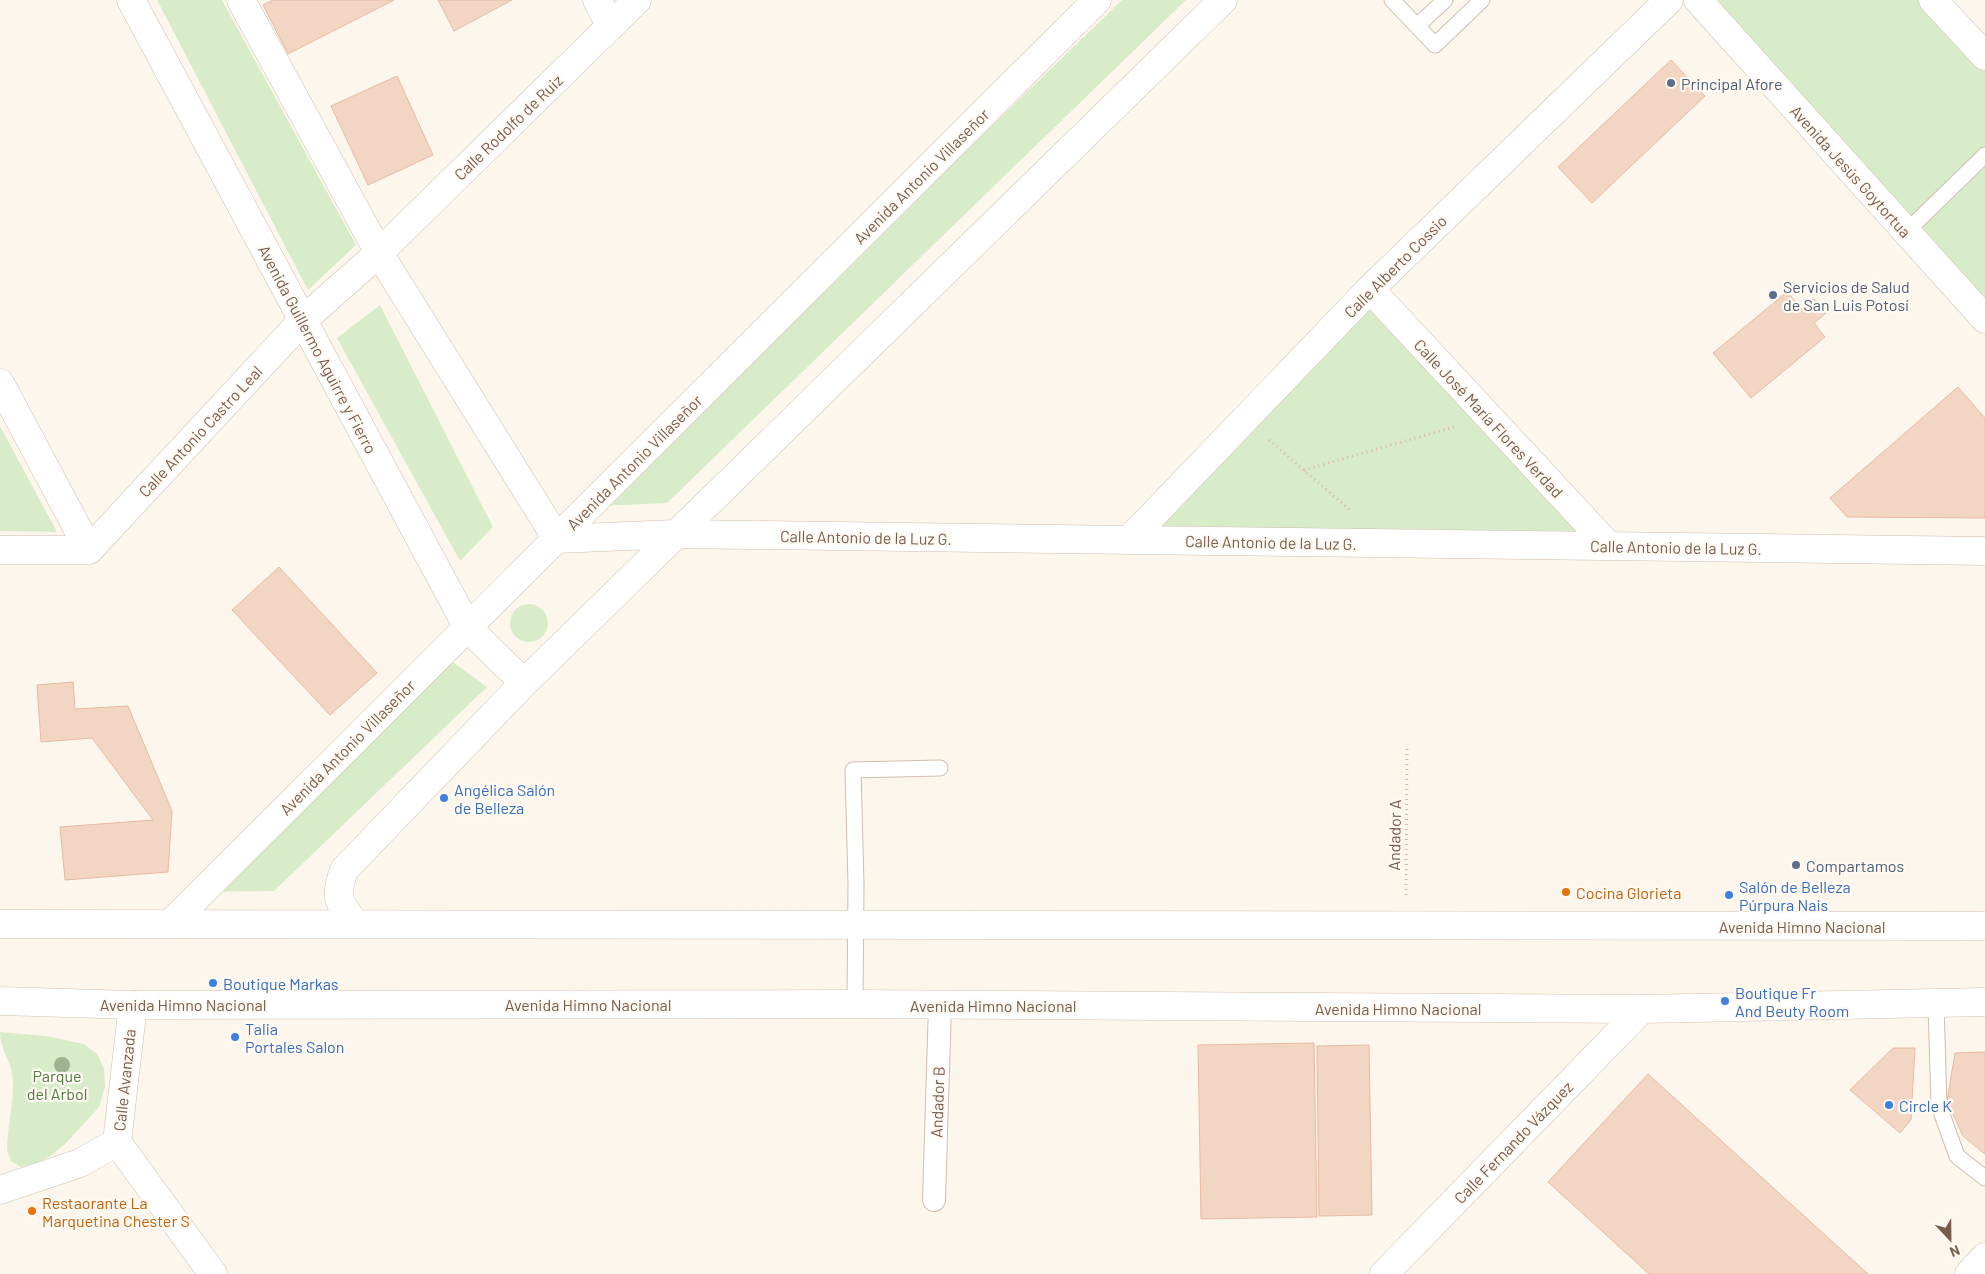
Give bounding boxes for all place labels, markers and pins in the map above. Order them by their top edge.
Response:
place label: Principal Afore [1681,74,1783,93]
marker: Principal Afore [1665,77,1677,89]
place label: Servicios de Salud de San Luis Potosí [1783,277,1910,314]
marker: Servicios de Salud de San Luis Potosí [1767,289,1779,301]
place label: Angélica Salón de Belleza [454,780,555,817]
marker: Angélica Salón de Belleza [438,792,450,804]
place label: Compartamos [1806,856,1904,875]
marker: Compartamos [1790,859,1802,871]
place label: Salón de Belleza Púrpura Nais [1739,877,1851,914]
place label: Cocina Glorieta [1576,883,1681,902]
marker: Cocina Glorieta [1560,886,1572,898]
marker: Salón de Belleza Púrpura Nais [1723,889,1735,901]
place label: Boutique Markas [223,974,339,993]
marker: Boutique Markas [207,977,219,989]
place label: Boutique Fr And Beuty Room [1735,983,1849,1020]
marker: Boutique Fr And Beuty Room [1719,995,1731,1007]
place label: Talia Portales Salon [245,1019,344,1056]
marker: Talia Portales Salon [229,1031,241,1043]
place label: Circle K [1899,1096,1952,1115]
marker: Circle K [1883,1099,1895,1111]
place label: Restaorante La Marquetina Chester S [42,1193,190,1230]
marker: Restaorante La Marquetina Chester S [26,1205,38,1217]

